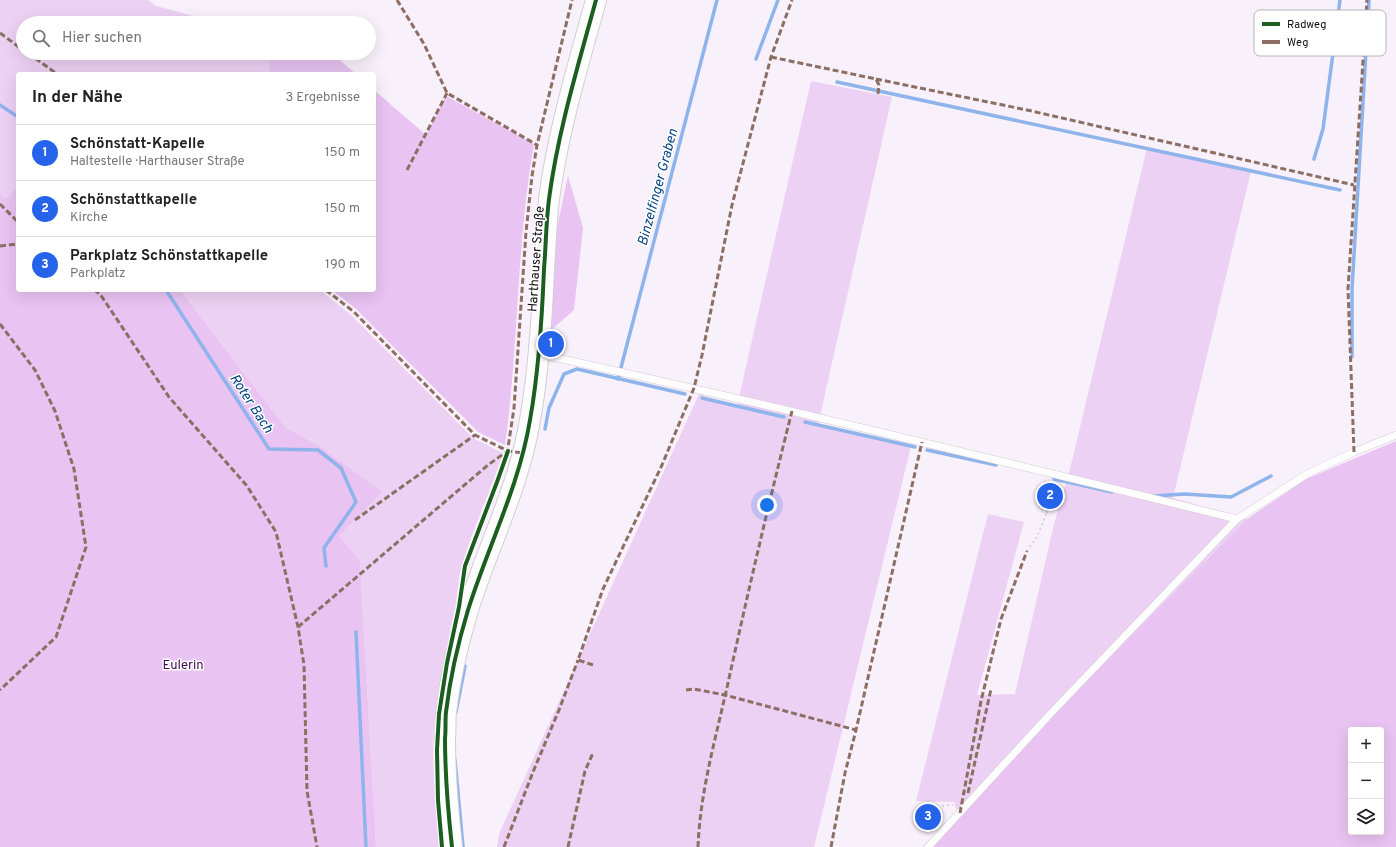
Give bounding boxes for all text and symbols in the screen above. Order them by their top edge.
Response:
legend [1254,10,1386,56]
search box [16,16,376,60]
text: Radweg [1287,18,1326,32]
icon: search [30,27,52,49]
text: Hier suchen [62,29,142,48]
text: Weg [1287,36,1308,50]
text: In der Nähe [32,87,123,109]
text: 3 Ergebnisse [285,90,360,106]
water label: Binzelfinger Graben [635,127,682,248]
text: Schönstatt-Kapelle [70,135,205,154]
text: 1 [42,145,48,161]
text: 150 m [325,145,360,161]
text: Haltestelle · Harthauser Straße [70,154,245,170]
text: Schönstattkapelle [70,191,197,210]
text: 2 [41,201,49,217]
text: 150 m [325,201,360,217]
street label: Harthauser Straße [525,206,549,313]
text: Kirche [70,210,108,226]
text: Parkplatz Schönstattkapelle [70,247,268,266]
text: 3 [41,257,49,273]
text: 190 m [325,257,360,273]
text: Parkplatz [70,266,126,282]
pin: 1 [538,329,564,359]
water label: Roter Bach [225,371,276,437]
pin: 2 [1037,481,1063,511]
your location [757,495,777,515]
park label: Eulerin [162,658,204,674]
map controls [1348,727,1384,835]
button: + [1348,727,1384,763]
button: − [1348,763,1384,799]
button: layers [1348,799,1384,835]
pin: 3 [915,802,941,832]

